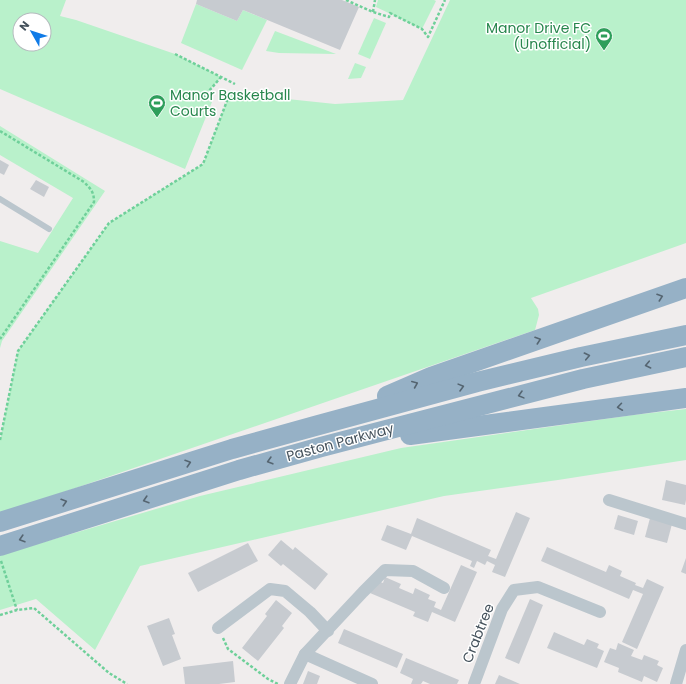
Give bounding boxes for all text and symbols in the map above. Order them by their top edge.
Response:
north arrow [12,12,52,52]
text: N [15,17,33,34]
place label: Manor Drive FC (Unofficial) [486,18,591,54]
sports icon: Manor Drive FC (Unofficial) [594,26,614,51]
place label: Manor Basketball Courts [170,85,291,121]
sports icon: Manor Basketball Courts [147,93,167,118]
one-way arrow [657,293,664,302]
one-way arrow [534,336,541,344]
one-way arrow [584,353,590,361]
one-way arrow [645,361,651,369]
one-way arrow [411,381,419,389]
one-way arrow [457,383,464,392]
one-way arrow [518,390,525,399]
one-way arrow [617,402,623,411]
street label: Paston Parkway [284,418,396,466]
one-way arrow [267,456,274,465]
one-way arrow [184,459,191,468]
one-way arrow [143,495,150,504]
one-way arrow [60,498,67,507]
one-way arrow [19,534,26,543]
street label: Crabtree [457,600,499,666]

